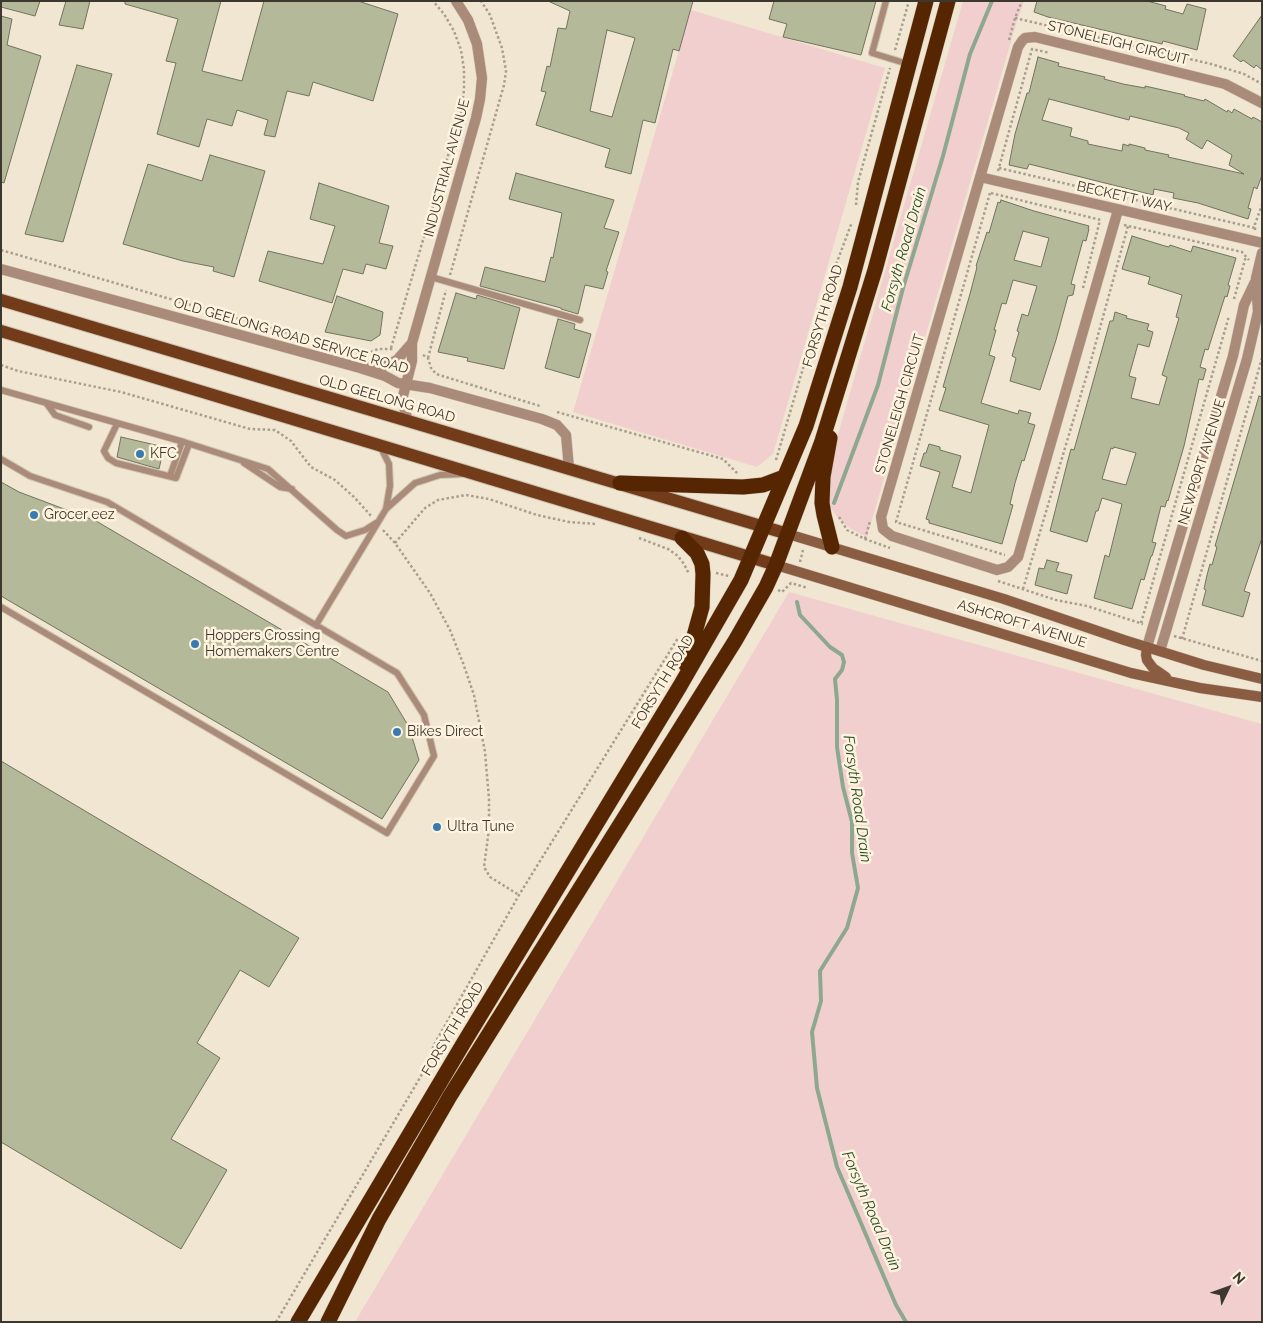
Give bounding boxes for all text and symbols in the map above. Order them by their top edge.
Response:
street label: STONELEIGH CIRCUIT [1046,17,1190,69]
street label: INDUSTRIAL AVENUE [420,97,474,239]
street label: BECKETT WAY [1075,178,1173,216]
water label: Forsyth Road Drain [878,185,930,313]
street label: FORSYTH ROAD [799,263,847,369]
street label: OLD GEELONG ROAD SERVICE ROAD [172,294,410,378]
street label: STONELEIGH CIRCUIT [872,332,928,476]
street label: OLD GEELONG ROAD [317,372,457,426]
street label: NEWPORT AVENUE [1175,397,1229,527]
place label: KFC [150,446,177,462]
marker: KFC [134,448,146,460]
place label: Grocer eez [44,507,115,523]
marker: Grocer eez [28,509,40,521]
street label: ASHCROFT AVENUE [955,596,1089,652]
place label: Hoppers Crossing Homemakers Centre [205,628,339,660]
street label: FORSYTH ROAD [628,632,698,732]
marker: Hoppers Crossing Homemakers Centre [189,638,201,650]
place label: Bikes Direct [407,724,483,740]
marker: Bikes Direct [391,726,403,738]
water label: Forsyth Road Drain [839,734,875,864]
place label: Ultra Tune [447,819,514,835]
marker: Ultra Tune [431,821,443,833]
street label: FORSYTH ROAD [418,979,488,1079]
water label: Forsyth Road Drain [838,1148,904,1274]
north arrow [1203,1263,1253,1313]
text: N [1230,1269,1249,1287]

